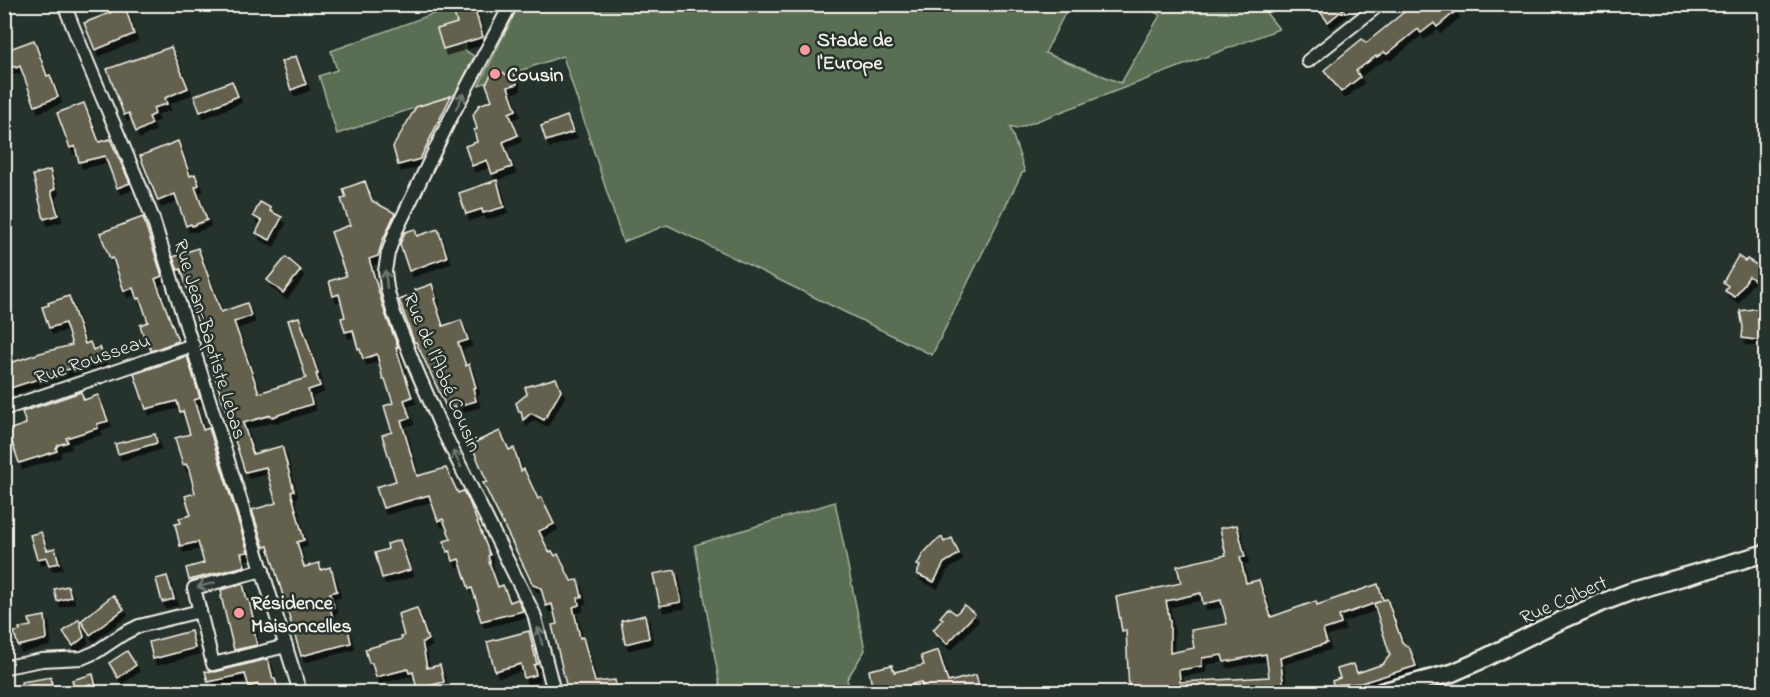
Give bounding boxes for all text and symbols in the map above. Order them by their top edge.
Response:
place label: Stade de l'Europe [817,27,894,79]
marker: Stade de l'Europe [798,43,812,57]
place label: Cousin [507,62,564,91]
marker: Cousin [488,67,502,81]
one-way arrow [455,92,466,110]
street label: Rue Jean-Baptiste Lebas [164,236,253,443]
one-way arrow [380,269,391,289]
street label: Rue de l'Abbé Cousin [394,289,487,457]
street label: Rue Rousseau [31,327,155,394]
one-way arrow [451,451,463,469]
street label: Rue Colbert [1516,569,1613,633]
one-way arrow [197,579,216,591]
place label: Résidence Maisoncelles [251,590,352,642]
marker: Résidence Maisoncelles [232,606,246,620]
one-way arrow [533,627,545,646]

